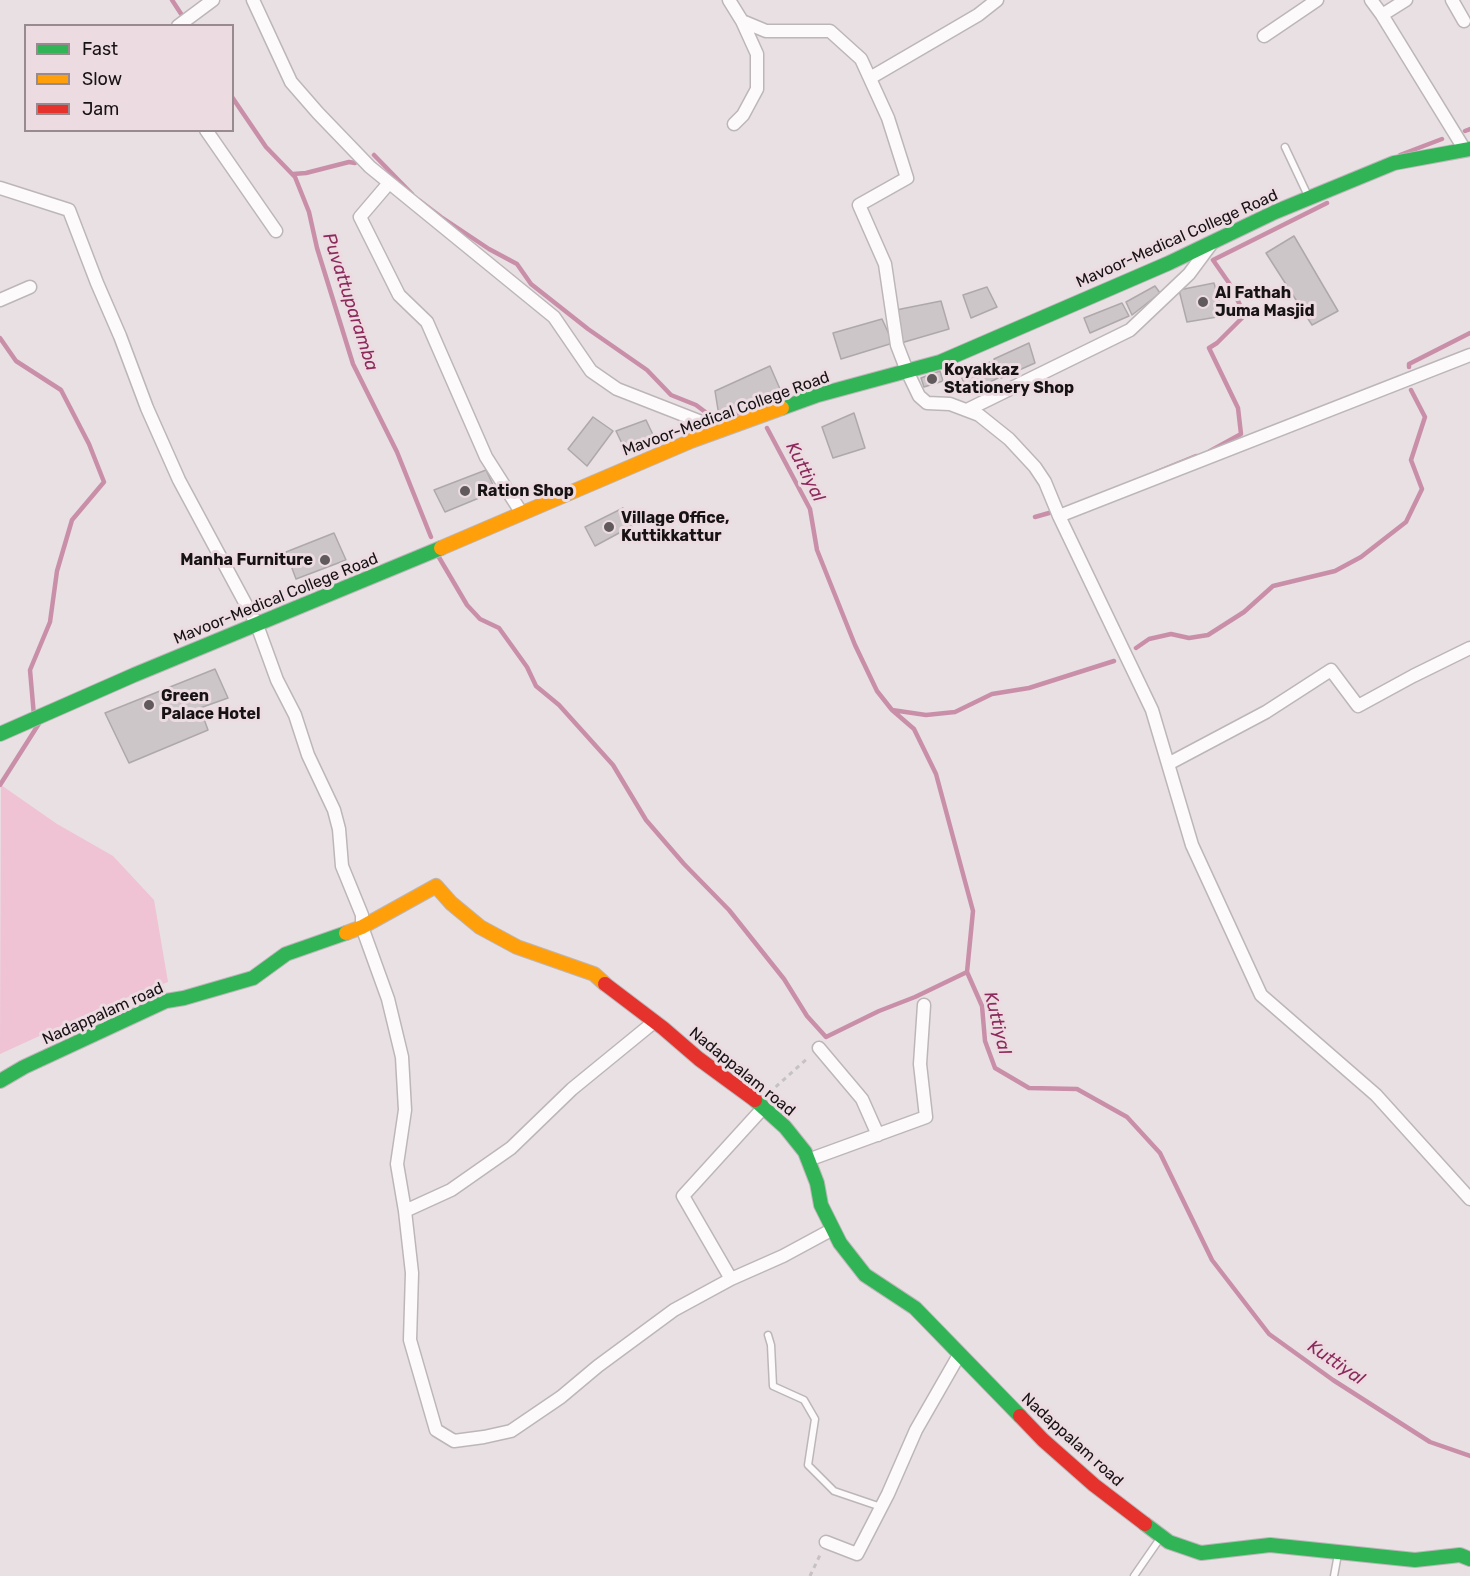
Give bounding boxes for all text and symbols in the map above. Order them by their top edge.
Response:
legend [24,24,234,132]
text: Fast [82,38,118,60]
text: Slow [82,68,122,90]
text: Jam [82,98,119,120]
street label: Mavoor-Medical College Road [1073,186,1281,292]
water label: Puvattuparamba [318,230,382,374]
place label: Al Fathah Juma Masjid [1215,283,1315,321]
marker: Al Fathah Juma Masjid [1196,295,1210,309]
place label: Koyakkaz Stationery Shop [944,360,1074,398]
street label: Mavoor-Medical College Road [620,368,832,460]
marker: Koyakkaz Stationery Shop [925,372,939,386]
water label: Kuttiyal [781,439,829,505]
place label: Ration Shop [477,481,574,501]
marker: Ration Shop [458,484,472,498]
place label: Village Office, Kuttikkattur [621,508,730,546]
marker: Village Office, Kuttikkattur [602,520,616,534]
street label: Mavoor-Medical College Road [171,549,381,649]
place label: Manha Furniture [180,550,313,570]
marker: Manha Furniture [318,553,332,567]
place label: Green Palace Hotel [161,686,261,724]
marker: Green Palace Hotel [142,698,156,712]
street label: Nadappalam road [39,979,167,1049]
water label: Kuttiyal [979,989,1015,1057]
street label: Nadappalam road [685,1023,799,1121]
water label: Kuttiyal [1303,1336,1369,1390]
street label: Nadappalam road [1017,1389,1127,1491]

